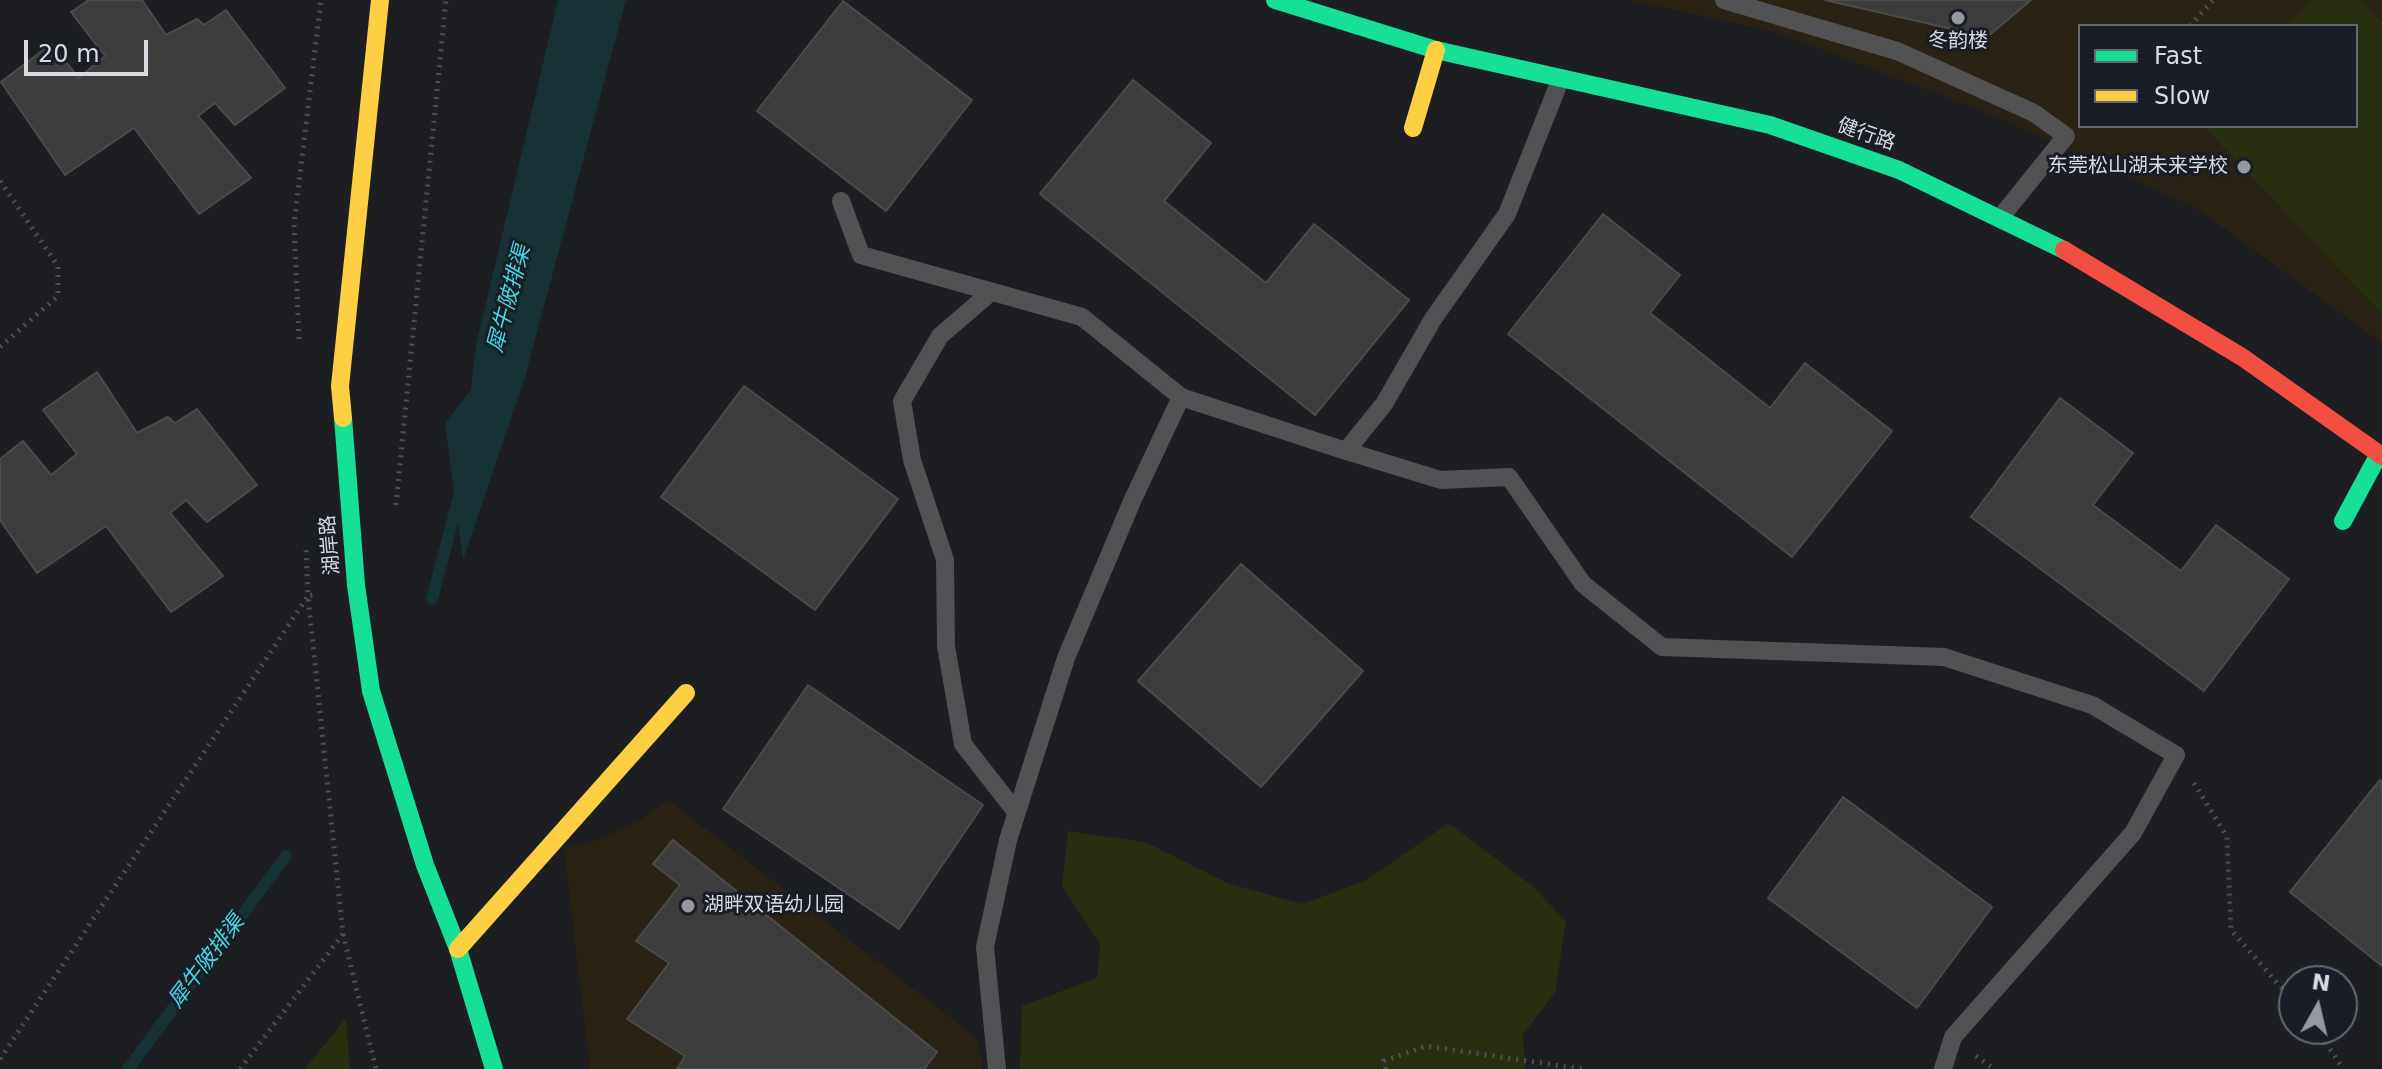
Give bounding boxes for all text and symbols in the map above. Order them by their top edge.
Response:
marker: 冬韵楼 [1949,9,1967,27]
scale bar [28,24,152,74]
legend [2078,24,2358,128]
place label: 冬韵楼 [1928,30,1988,54]
text: 20 m [38,40,100,68]
text: Fast [2154,42,2202,70]
text: Slow [2154,82,2210,110]
street label: 健行路 [1834,114,1898,156]
place label: 东莞松山湖未来学校 [2048,155,2228,179]
marker: 东莞松山湖未来学校 [2235,158,2253,176]
water label: 犀牛陂排渠 [483,242,537,356]
street label: 湖岸路 [316,514,346,576]
place label: 湖畔双语幼儿园 [704,894,844,918]
marker: 湖畔双语幼儿园 [679,897,697,915]
water label: 犀牛陂排渠 [163,910,251,1014]
north arrow [2278,965,2358,1045]
text: N [2310,969,2332,996]

